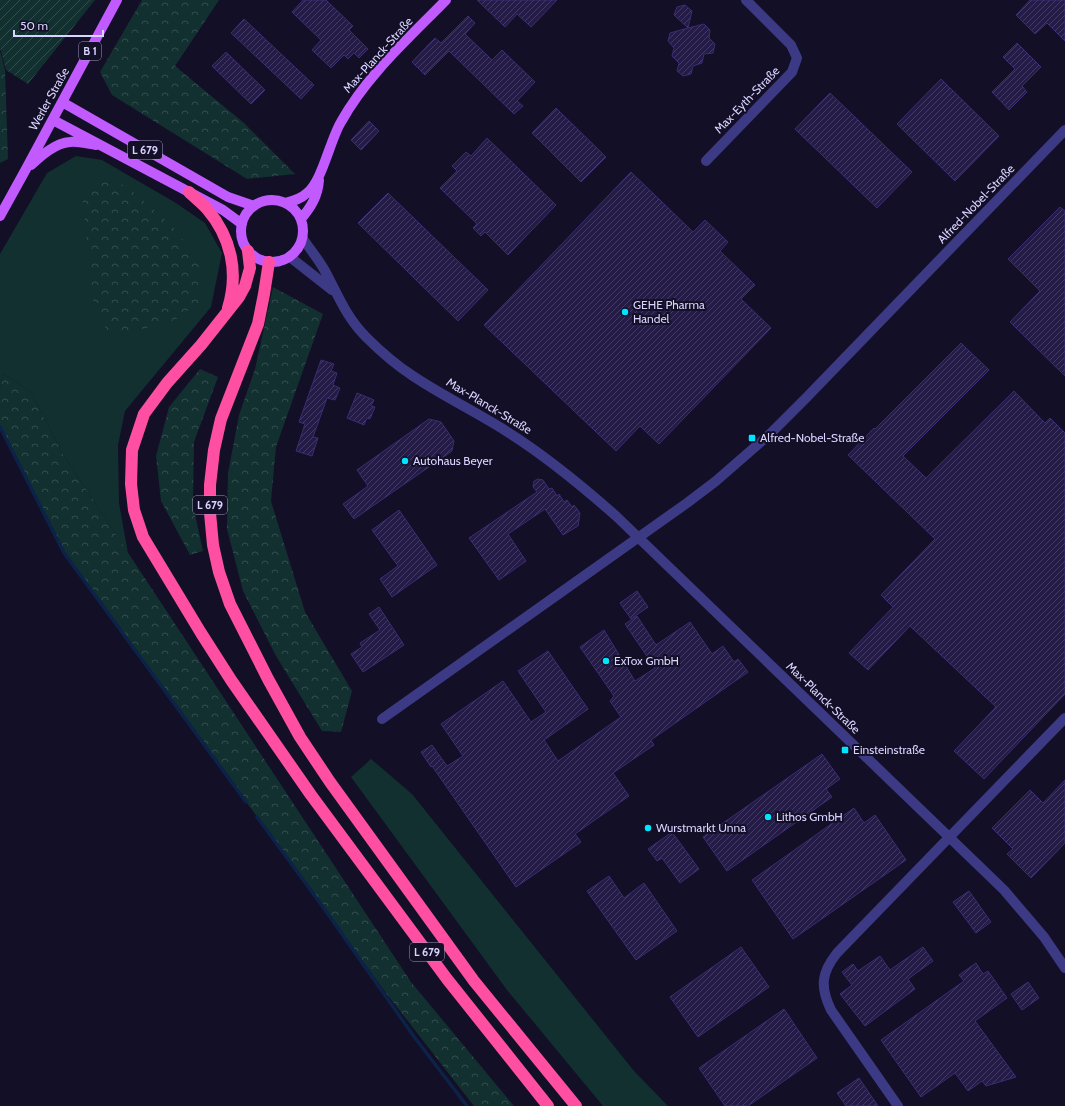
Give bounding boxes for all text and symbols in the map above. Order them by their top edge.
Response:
scale bar [14,12,103,38]
street label: Max-Planck-Straße [340,14,416,96]
text: 50 m [20,18,48,33]
road number: B 1 [79,42,101,60]
street label: Max-Eyth-Straße [711,63,782,136]
street label: Werler Straße [25,65,72,133]
road number: L 679 [128,141,162,159]
street label: Alfred-Nobel-Straße [934,161,1017,246]
place label: GEHE Pharma Handel [633,297,705,326]
marker: GEHE Pharma Handel [620,307,630,317]
street label: Max-Planck-Straße [444,374,535,437]
place label: Alfred-Nobel-Straße [760,430,864,445]
marker: Alfred-Nobel-Straße [747,433,757,443]
place label: Autohaus Beyer [413,453,493,468]
marker: Autohaus Beyer [400,456,410,466]
road number: L 679 [193,496,227,514]
place label: ExTox GmbH [614,653,679,668]
marker: ExTox GmbH [601,656,611,666]
street label: Max-Planck-Straße [783,659,863,737]
place label: Einsteinstraße [853,742,925,757]
marker: Einsteinstraße [840,745,850,755]
place label: Lithos GmbH [776,809,843,824]
marker: Lithos GmbH [763,812,773,822]
place label: Wurstmarkt Unna [656,820,746,835]
marker: Wurstmarkt Unna [643,823,653,833]
road number: L 679 [410,943,444,961]

